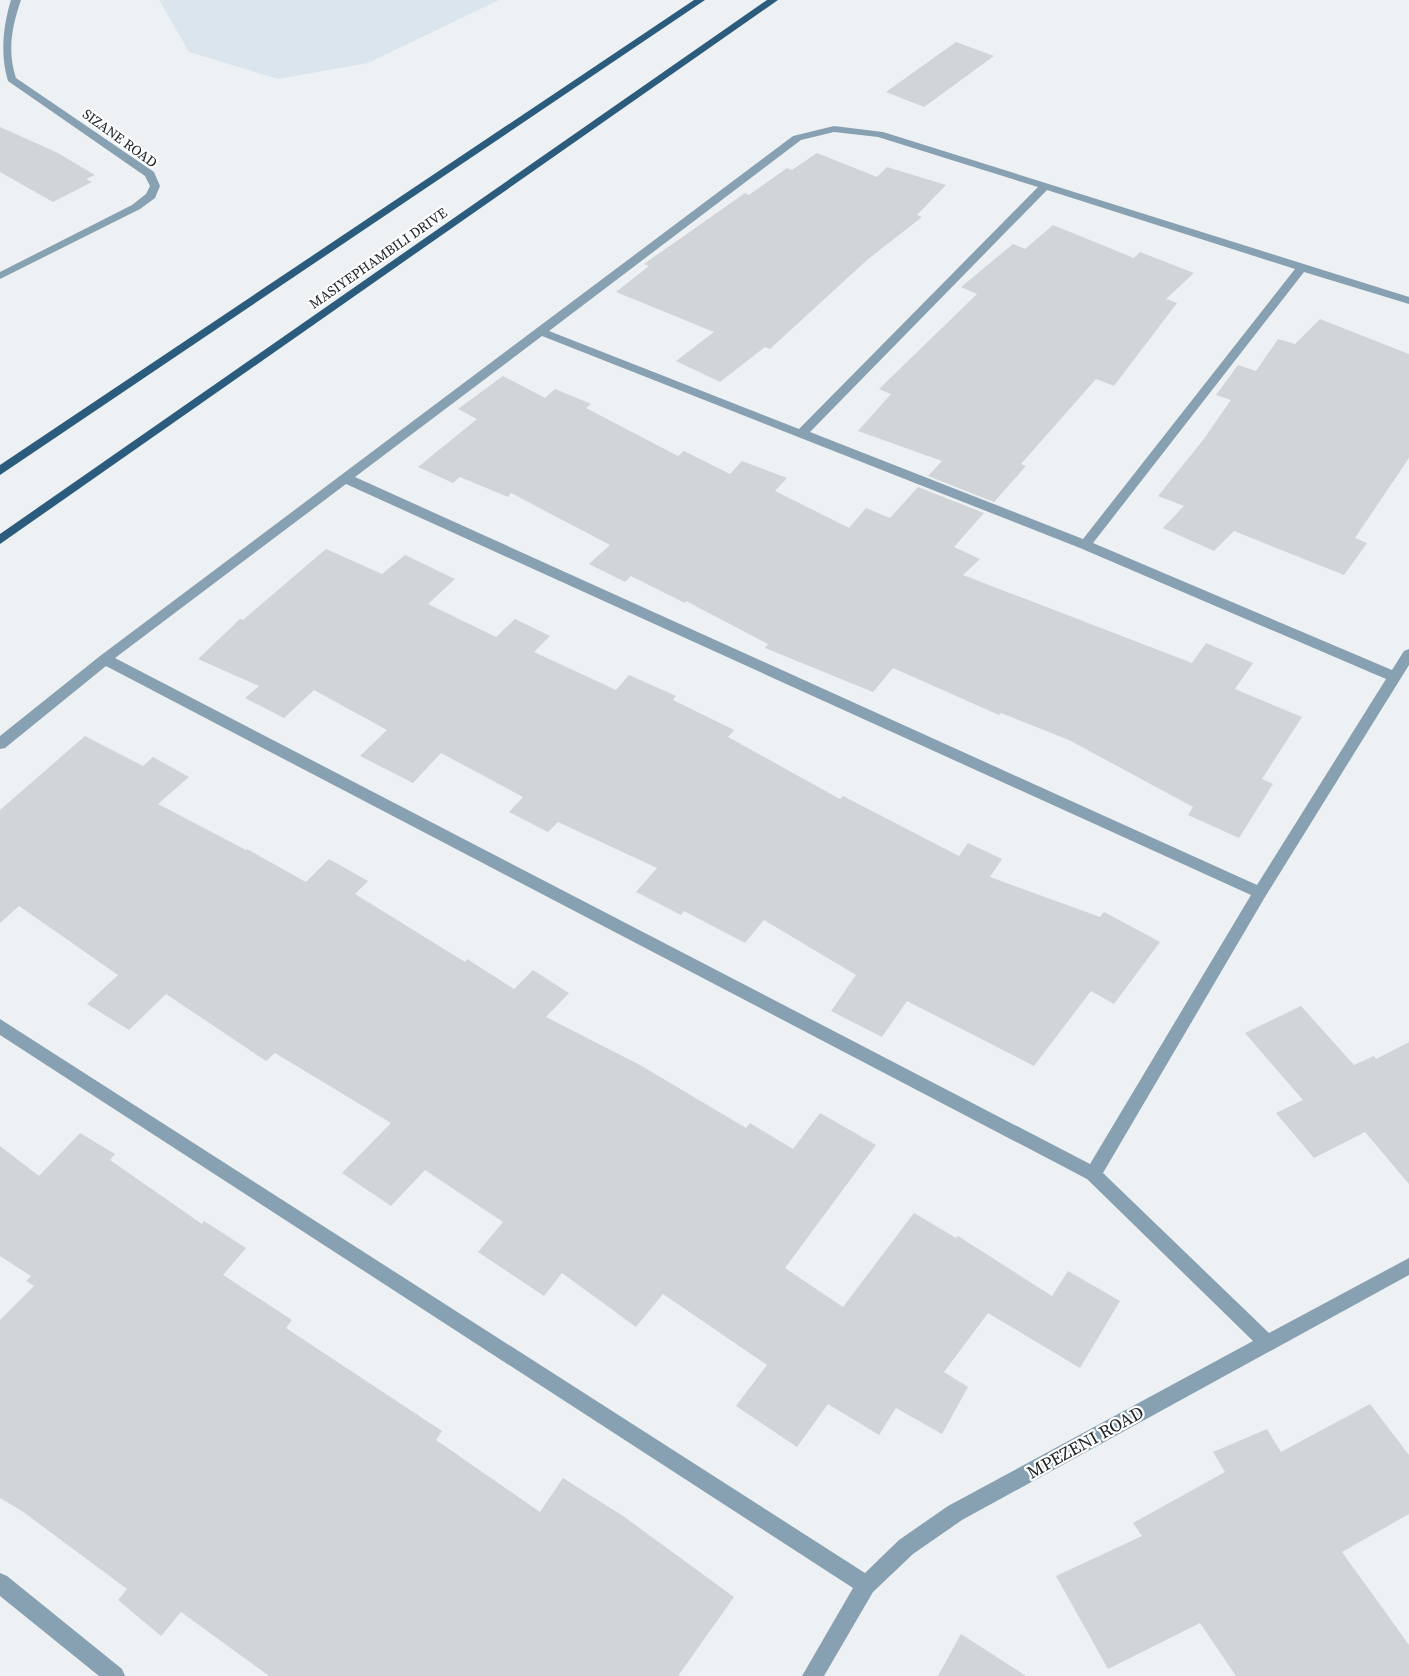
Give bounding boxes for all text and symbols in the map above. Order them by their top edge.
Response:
street label: SIZANE ROAD [78,104,162,172]
street label: MASIYEPHAMBILI DRIVE [305,203,451,313]
street label: MPEZENI ROAD [1022,1400,1148,1484]

